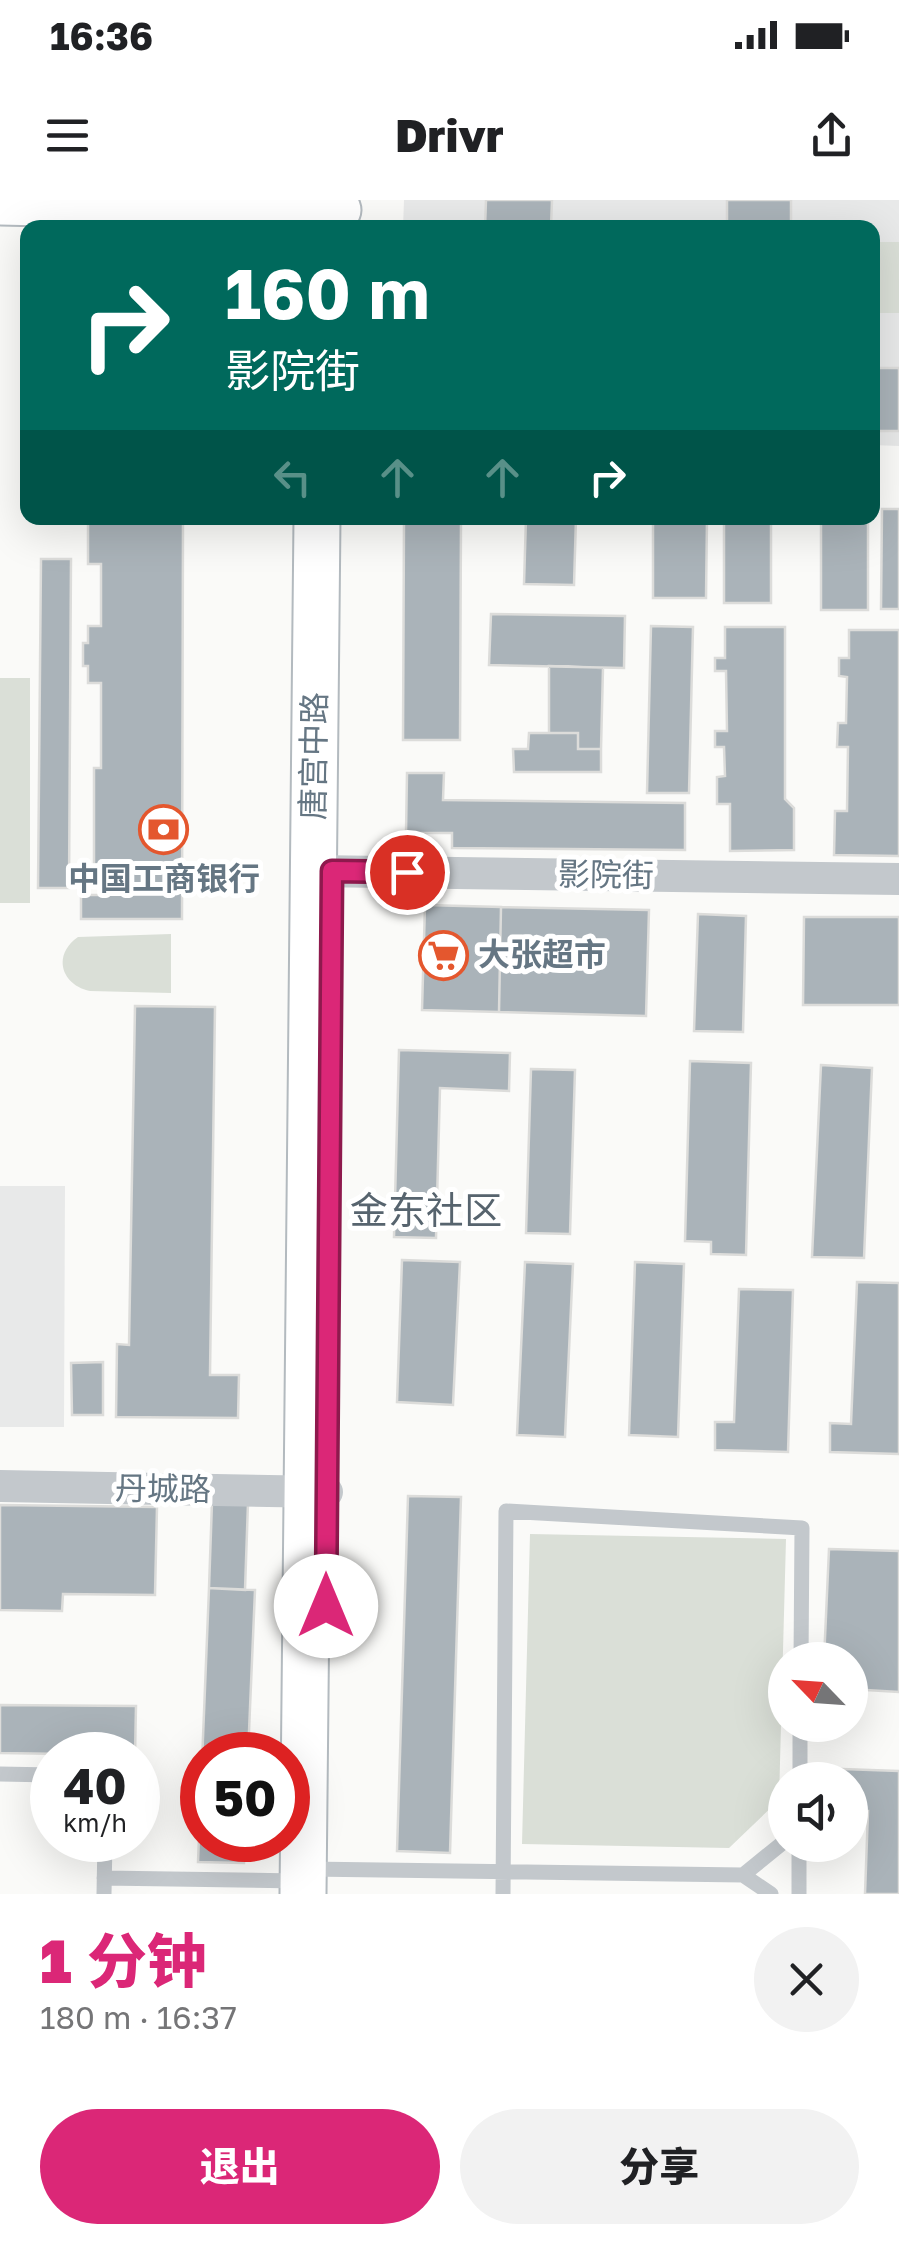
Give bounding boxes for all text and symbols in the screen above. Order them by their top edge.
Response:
text: 16:36 [50,13,153,58]
icon: menu [40,108,95,163]
text: Drivr [395,108,504,162]
icon: share [804,108,859,163]
text: 160 m [225,250,430,334]
icon: right [60,260,190,390]
text: 影院街 [225,343,360,397]
icon: left [265,450,320,505]
icon: ahead [370,450,425,505]
icon: ahead [475,450,530,505]
icon: right [580,450,635,505]
street label: 唐宫中路 [293,692,333,820]
bank icon: 中国工商银行 [138,803,190,855]
pin [365,830,450,915]
icon: arrive [380,845,435,900]
street label: 影院街 [558,854,654,894]
place label: 中国工商银行 [68,859,260,897]
supermarket icon: 大张超市 [417,929,469,981]
place label: 大张超市 [478,935,606,973]
district label: 金东社区 [350,1187,502,1232]
street label: 丹城路 [115,1468,211,1508]
position arrow [274,1554,378,1658]
north arrow [768,1642,868,1742]
map controls [768,1642,868,1862]
speed limit sign: 50 [180,1732,310,1862]
text: 40 [63,1755,127,1815]
button: sound [768,1762,868,1862]
text: km/h [63,1807,127,1838]
text: 1 分钟 [40,1924,207,1996]
button: close [754,1927,859,2032]
text: 180 m · 16:37 [40,1998,237,2036]
button: 退出 [40,2109,440,2224]
button: 分享 [460,2109,859,2224]

